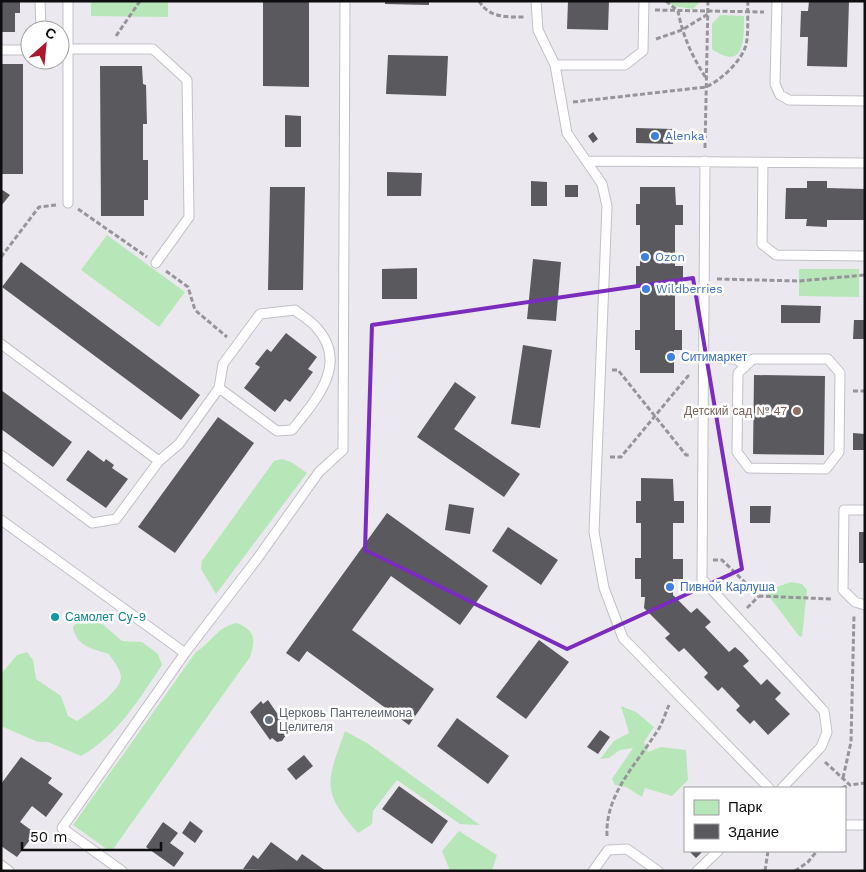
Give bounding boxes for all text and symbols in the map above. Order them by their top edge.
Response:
north arrow [20,20,70,70]
text: С [43,24,59,43]
place label: Alenka [665,129,705,143]
marker: Alenka [649,130,661,142]
place label: Ozon [655,250,685,264]
marker: Ozon [639,251,651,263]
place label: Wildberries [656,282,723,296]
marker: Wildberries [640,283,652,295]
place label: Ситимаркет [681,350,748,364]
marker: Ситимаркет [665,351,677,363]
place label: Детский сад № 47 [684,404,787,418]
marker: Детский сад № 47 [791,405,803,417]
place label: Пивной Карлуша [680,580,775,594]
marker: Пивной Карлуша [664,581,676,593]
place label: Самолет Су-9 [65,610,146,624]
marker: Самолет Су-9 [49,611,61,623]
place label: Церковь Пантелеимона Целителя [279,706,412,734]
marker: Церковь Пантелеимона Целителя [263,714,275,726]
legend [684,787,846,852]
text: Парк [728,798,762,816]
scale bar [22,820,161,852]
text: Здание [728,823,779,841]
text: 50 m [30,828,67,846]

